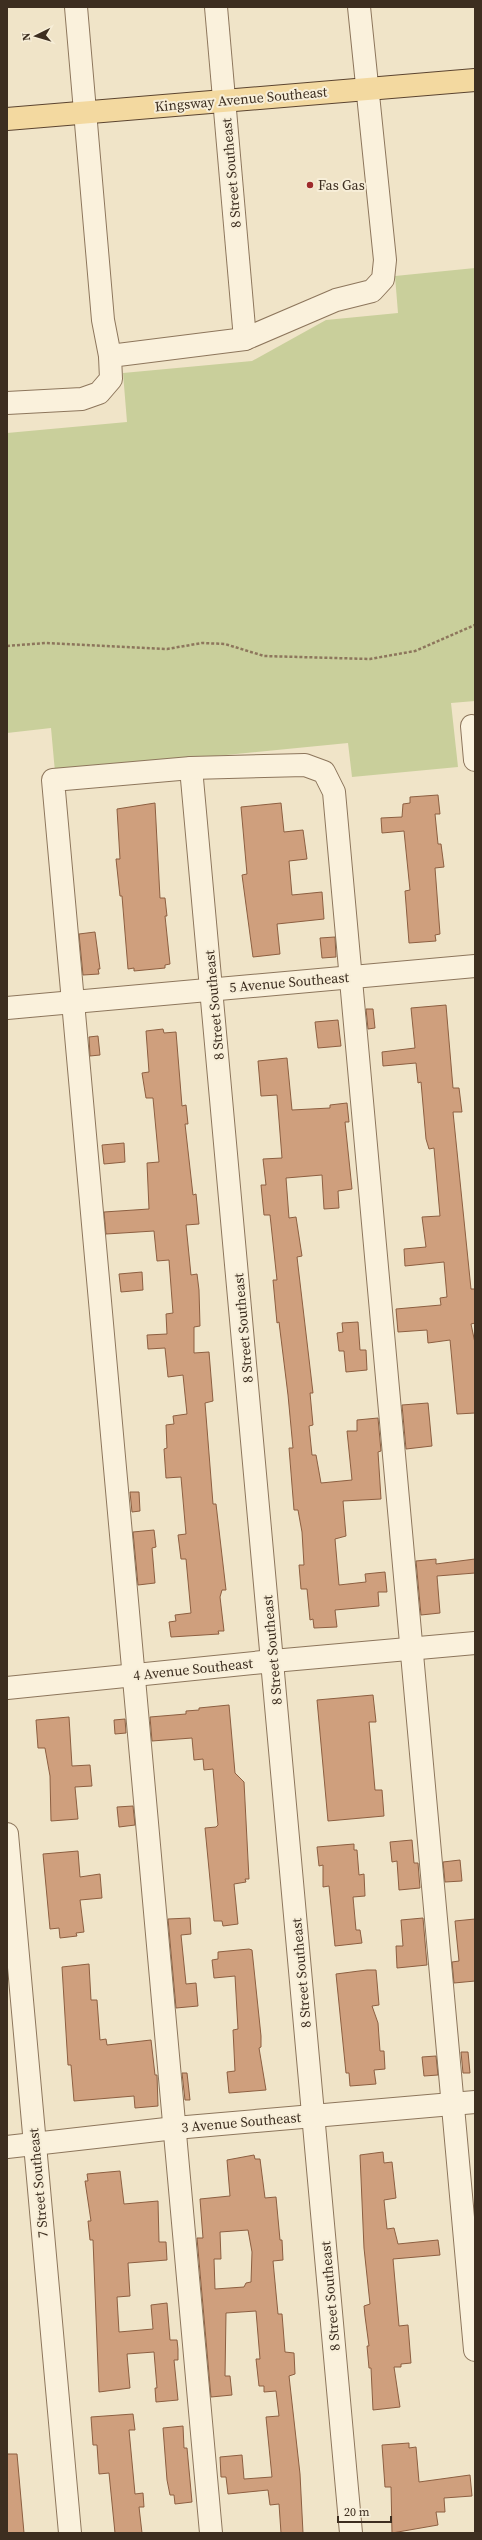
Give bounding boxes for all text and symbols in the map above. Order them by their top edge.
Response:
north arrow [16,16,56,56]
text: N [19,32,34,41]
street label: Kingsway Avenue Southeast [154,81,329,117]
street label: 8 Street Southeast [216,117,246,229]
place label: Fas Gas [318,175,365,195]
marker: Fas Gas [305,180,315,190]
street label: 8 Street Southeast [199,949,229,1061]
street label: 5 Avenue Southeast [228,967,350,997]
street label: 8 Street Southeast [228,1272,258,1384]
street label: 8 Street Southeast [257,1594,287,1706]
street label: 4 Avenue Southeast [132,1653,254,1685]
street label: 8 Street Southeast [286,1917,316,2029]
street label: 3 Avenue Southeast [180,2107,302,2137]
street label: 7 Street Southeast [23,2127,53,2239]
street label: 8 Street Southeast [315,2240,345,2352]
scale bar [338,2498,391,2524]
text: 20 m [344,2504,370,2520]

